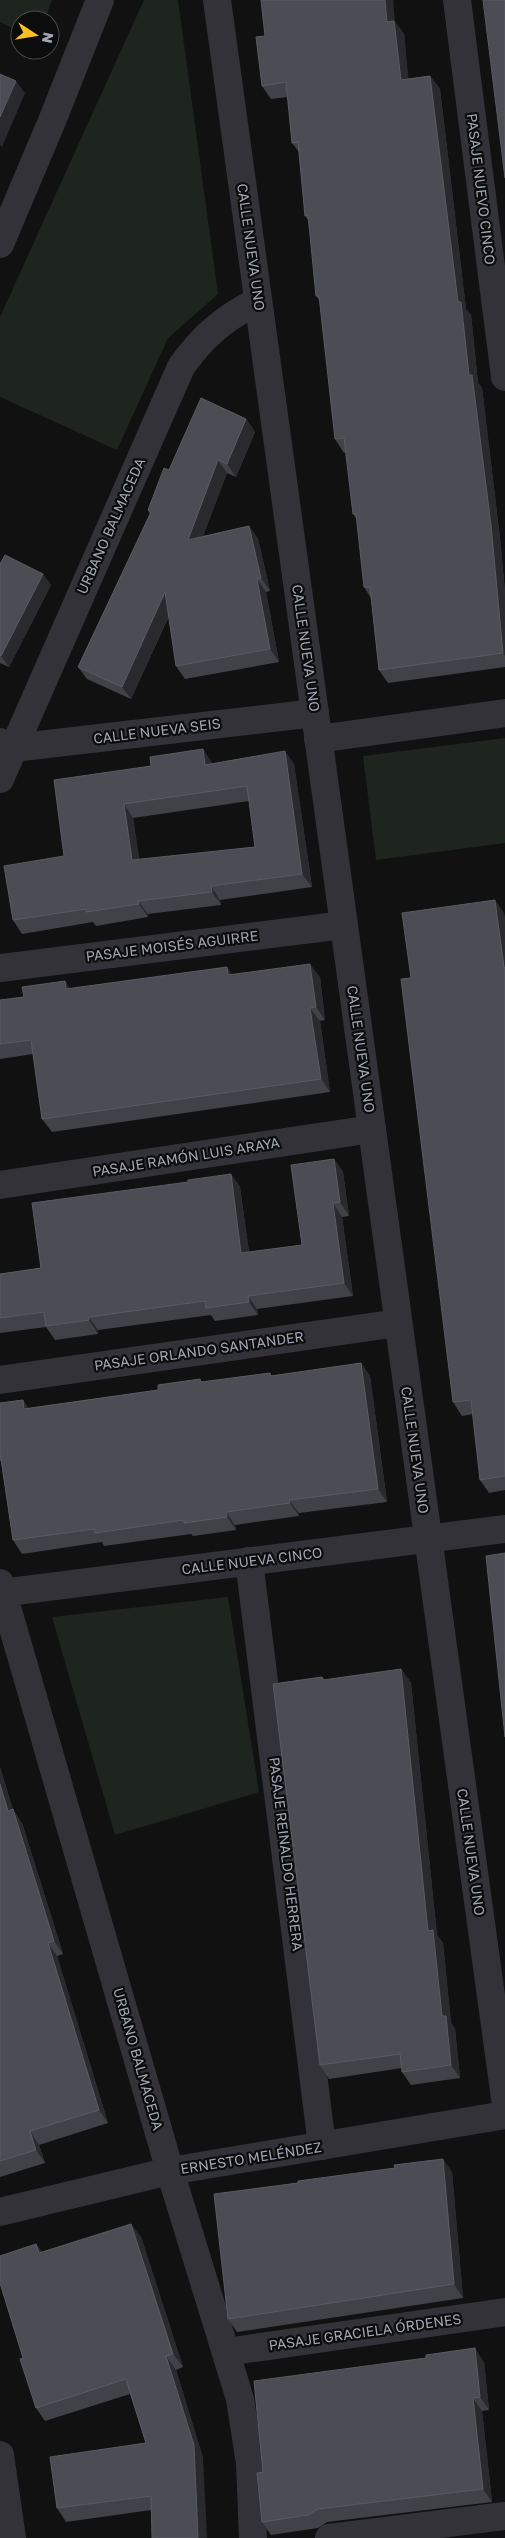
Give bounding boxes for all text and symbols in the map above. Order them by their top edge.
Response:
north arrow [10,10,60,60]
text: N [39,31,58,45]
street label: PASAJE NUEVO CINCO [464,112,499,266]
street label: CALLE NUEVA UNO [234,182,269,312]
street label: URBANO BALMACEDA [73,455,149,597]
street label: CALLE NUEVA UNO [289,583,324,713]
street label: CALLE NUEVA SEIS [92,714,222,747]
street label: PASAJE MOISÉS AGUIRRE [85,927,259,965]
street label: CALLE NUEVA UNO [344,984,379,1114]
street label: PASAJE RAMÓN LUIS ARAYA [91,1133,281,1180]
street label: PASAJE ORLANDO SANTANDER [93,1327,305,1374]
street label: CALLE NUEVA UNO [398,1385,433,1515]
street label: CALLE NUEVA CINCO [181,1543,323,1578]
street label: PASAJE REINALDO HERRERA [266,1756,307,1952]
street label: CALLE NUEVA UNO [454,1787,489,1917]
street label: URBANO BALMACEDA [110,1986,167,2133]
street label: ERNESTO MELÉNDEZ [179,2138,323,2177]
street label: PASAJE GRACIELA ÓRDENES [268,2310,462,2353]

